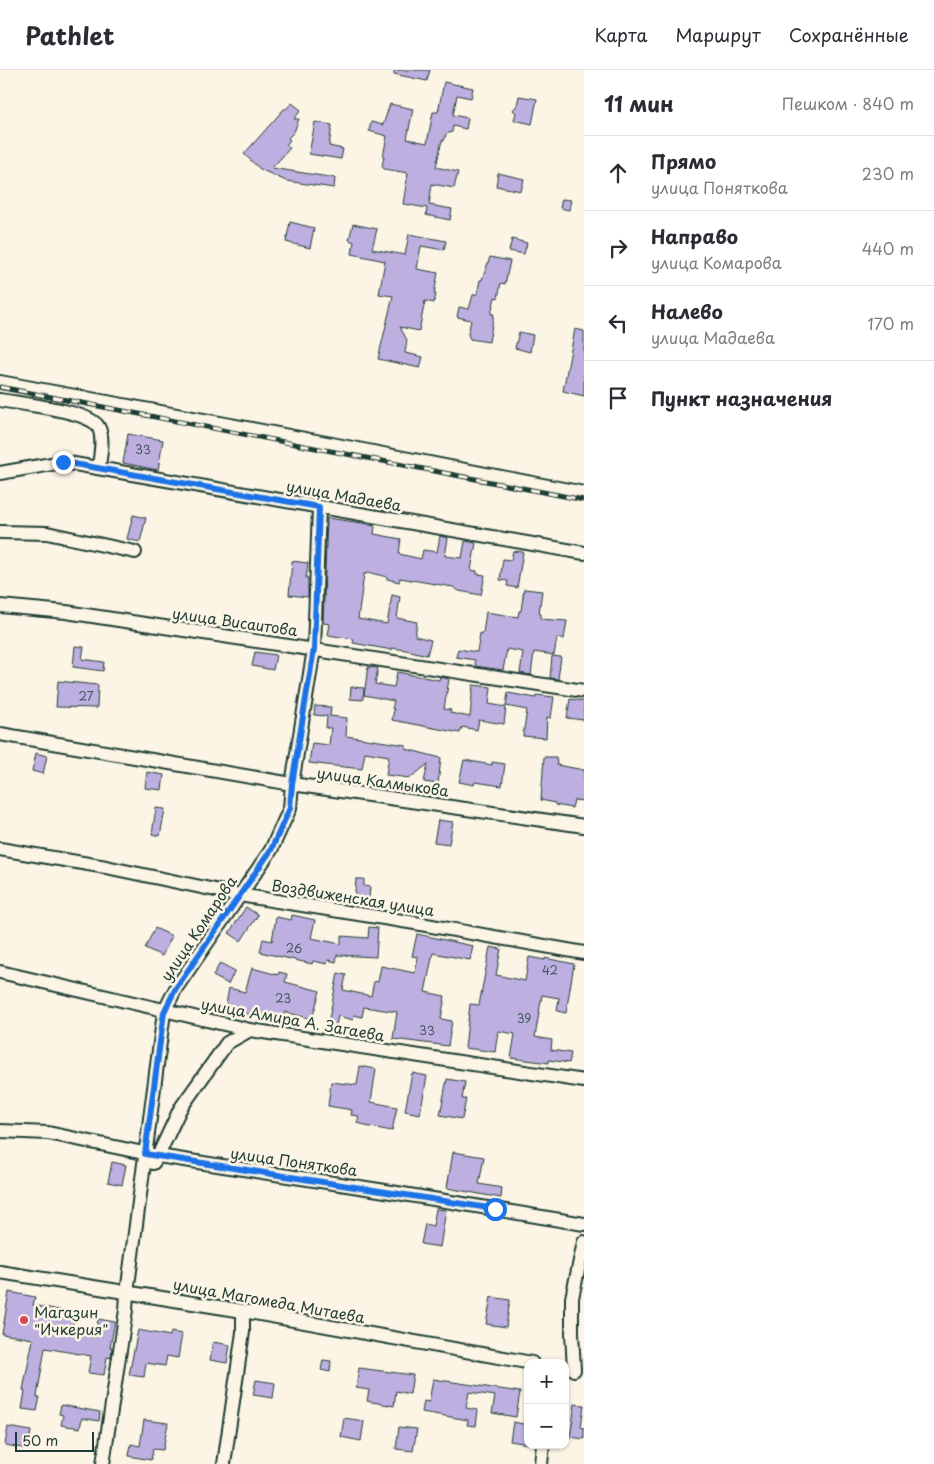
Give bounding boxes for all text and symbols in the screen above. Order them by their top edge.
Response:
text: Pathlet [25,17,115,53]
text: Карта [595,21,647,48]
text: Маршрут [675,21,761,48]
text: Сохранённые [789,21,909,48]
text: 11 мин [604,87,674,119]
text: Пешком · 840 m [782,91,914,115]
text: Прямо [651,147,716,175]
icon: ahead [604,159,632,187]
text: 230 m [862,161,914,185]
text: улица Поняткова [651,175,788,199]
text: Направо [651,222,738,250]
icon: right [604,234,632,262]
text: 440 m [862,236,914,260]
text: улица Комарова [651,250,782,274]
text: Налево [651,297,723,325]
icon: left [604,309,632,337]
text: 170 m [868,311,914,335]
text: улица Мадаева [651,325,775,349]
icon: arrive [604,384,632,412]
text: Пункт назначения [651,384,832,412]
house number: 33 [135,440,151,458]
route end [52,451,75,474]
street label: улица Мадаева [285,474,404,517]
street label: улица Висаитова [171,601,300,641]
house number: 27 [79,687,94,705]
street label: улица Калмыкова [316,760,451,802]
street label: улица Комарова [154,870,242,985]
street label: Воздвиженская улица [270,873,437,921]
house number: 26 [286,939,302,957]
house number: 42 [542,961,558,979]
house number: 23 [275,989,291,1007]
street label: улица Амира А. Загаева [199,992,387,1047]
house number: 39 [517,1009,531,1027]
house number: 33 [419,1021,435,1039]
street label: улица Поняткова [229,1141,360,1181]
route start [484,1198,507,1221]
street label: улица Магомеда Митаева [171,1272,367,1328]
place label: Магазин "Ичкерия" [34,1300,109,1340]
marker: Магазин "Ичкерия" [18,1314,30,1326]
map controls [524,1359,569,1449]
button: + [524,1359,569,1404]
button: − [524,1404,569,1449]
scale bar [15,1429,94,1452]
text: 50 m [22,1430,58,1451]

